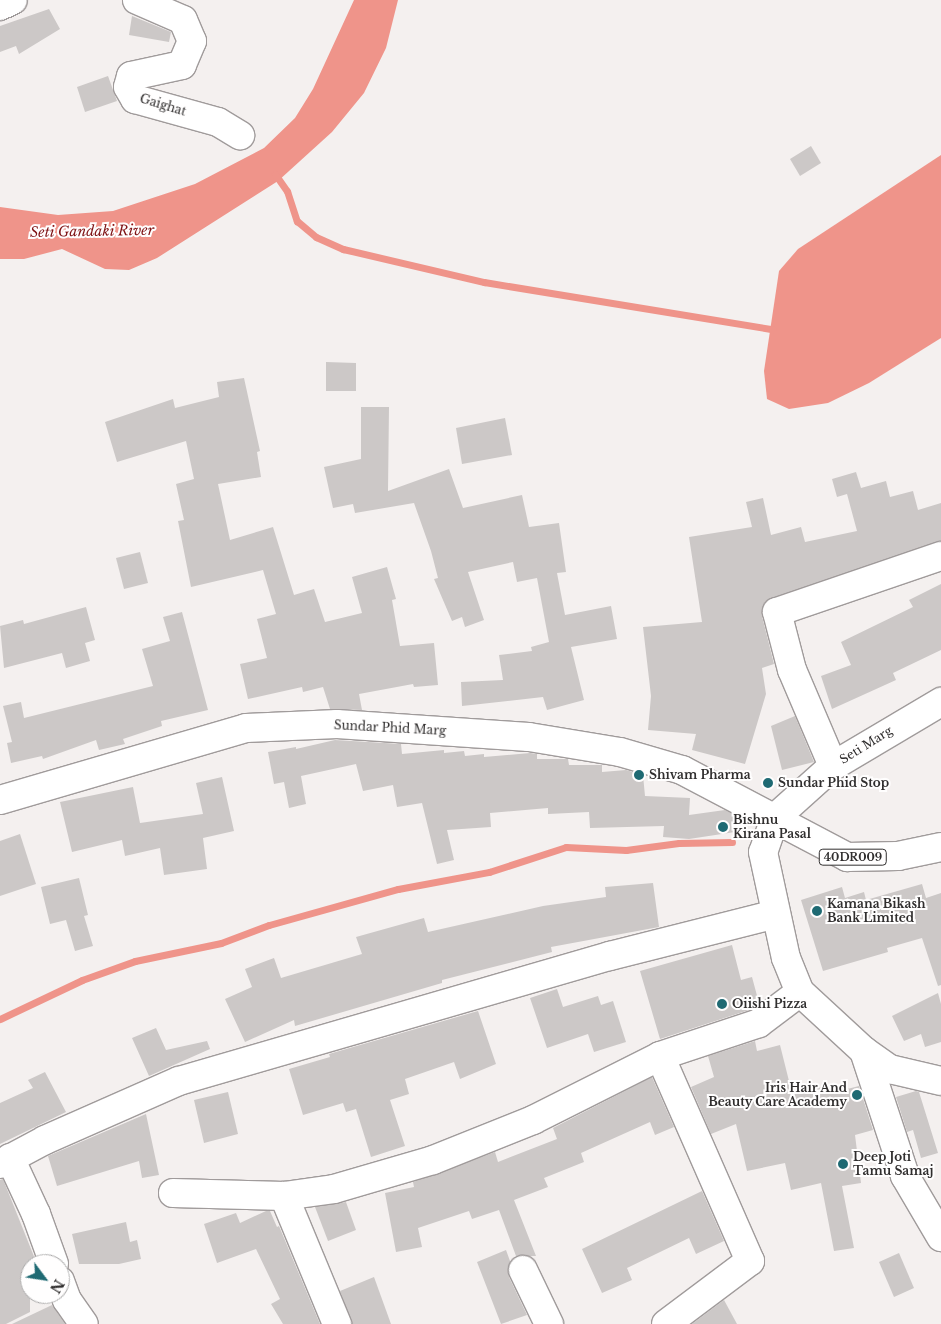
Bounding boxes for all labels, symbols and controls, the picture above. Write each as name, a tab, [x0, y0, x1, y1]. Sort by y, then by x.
street label: Gaighat	[138, 91, 188, 119]
water label: Seti Gandaki River	[29, 222, 155, 240]
street label: Sundar Phid Marg	[333, 718, 447, 738]
street label: Seti Marg	[837, 723, 895, 767]
place label: Shivam Pharma	[649, 768, 751, 782]
marker: Shivam Pharma	[633, 769, 645, 781]
place label: Sundar Phid Stop	[778, 776, 889, 790]
marker: Sundar Phid Stop	[762, 777, 774, 789]
place label: Bishnu Kirana Pasal	[733, 813, 811, 841]
marker: Bishnu Kirana Pasal	[717, 821, 729, 833]
road number: 40DR009	[818, 849, 888, 866]
place label: Kamana Bikash Bank Limited	[827, 897, 926, 925]
marker: Kamana Bikash Bank Limited	[811, 905, 823, 917]
place label: Oiishi Pizza	[732, 997, 807, 1011]
marker: Oiishi Pizza	[716, 998, 728, 1010]
place label: Iris Hair And Beauty Care Academy	[707, 1081, 847, 1109]
marker: Iris Hair And Beauty Care Academy	[851, 1089, 863, 1101]
place label: Deep Joti Tamu Samaj	[853, 1150, 933, 1178]
marker: Deep Joti Tamu Samaj	[837, 1158, 849, 1170]
north arrow	[20, 1254, 70, 1304]
text: N	[46, 1276, 68, 1296]

